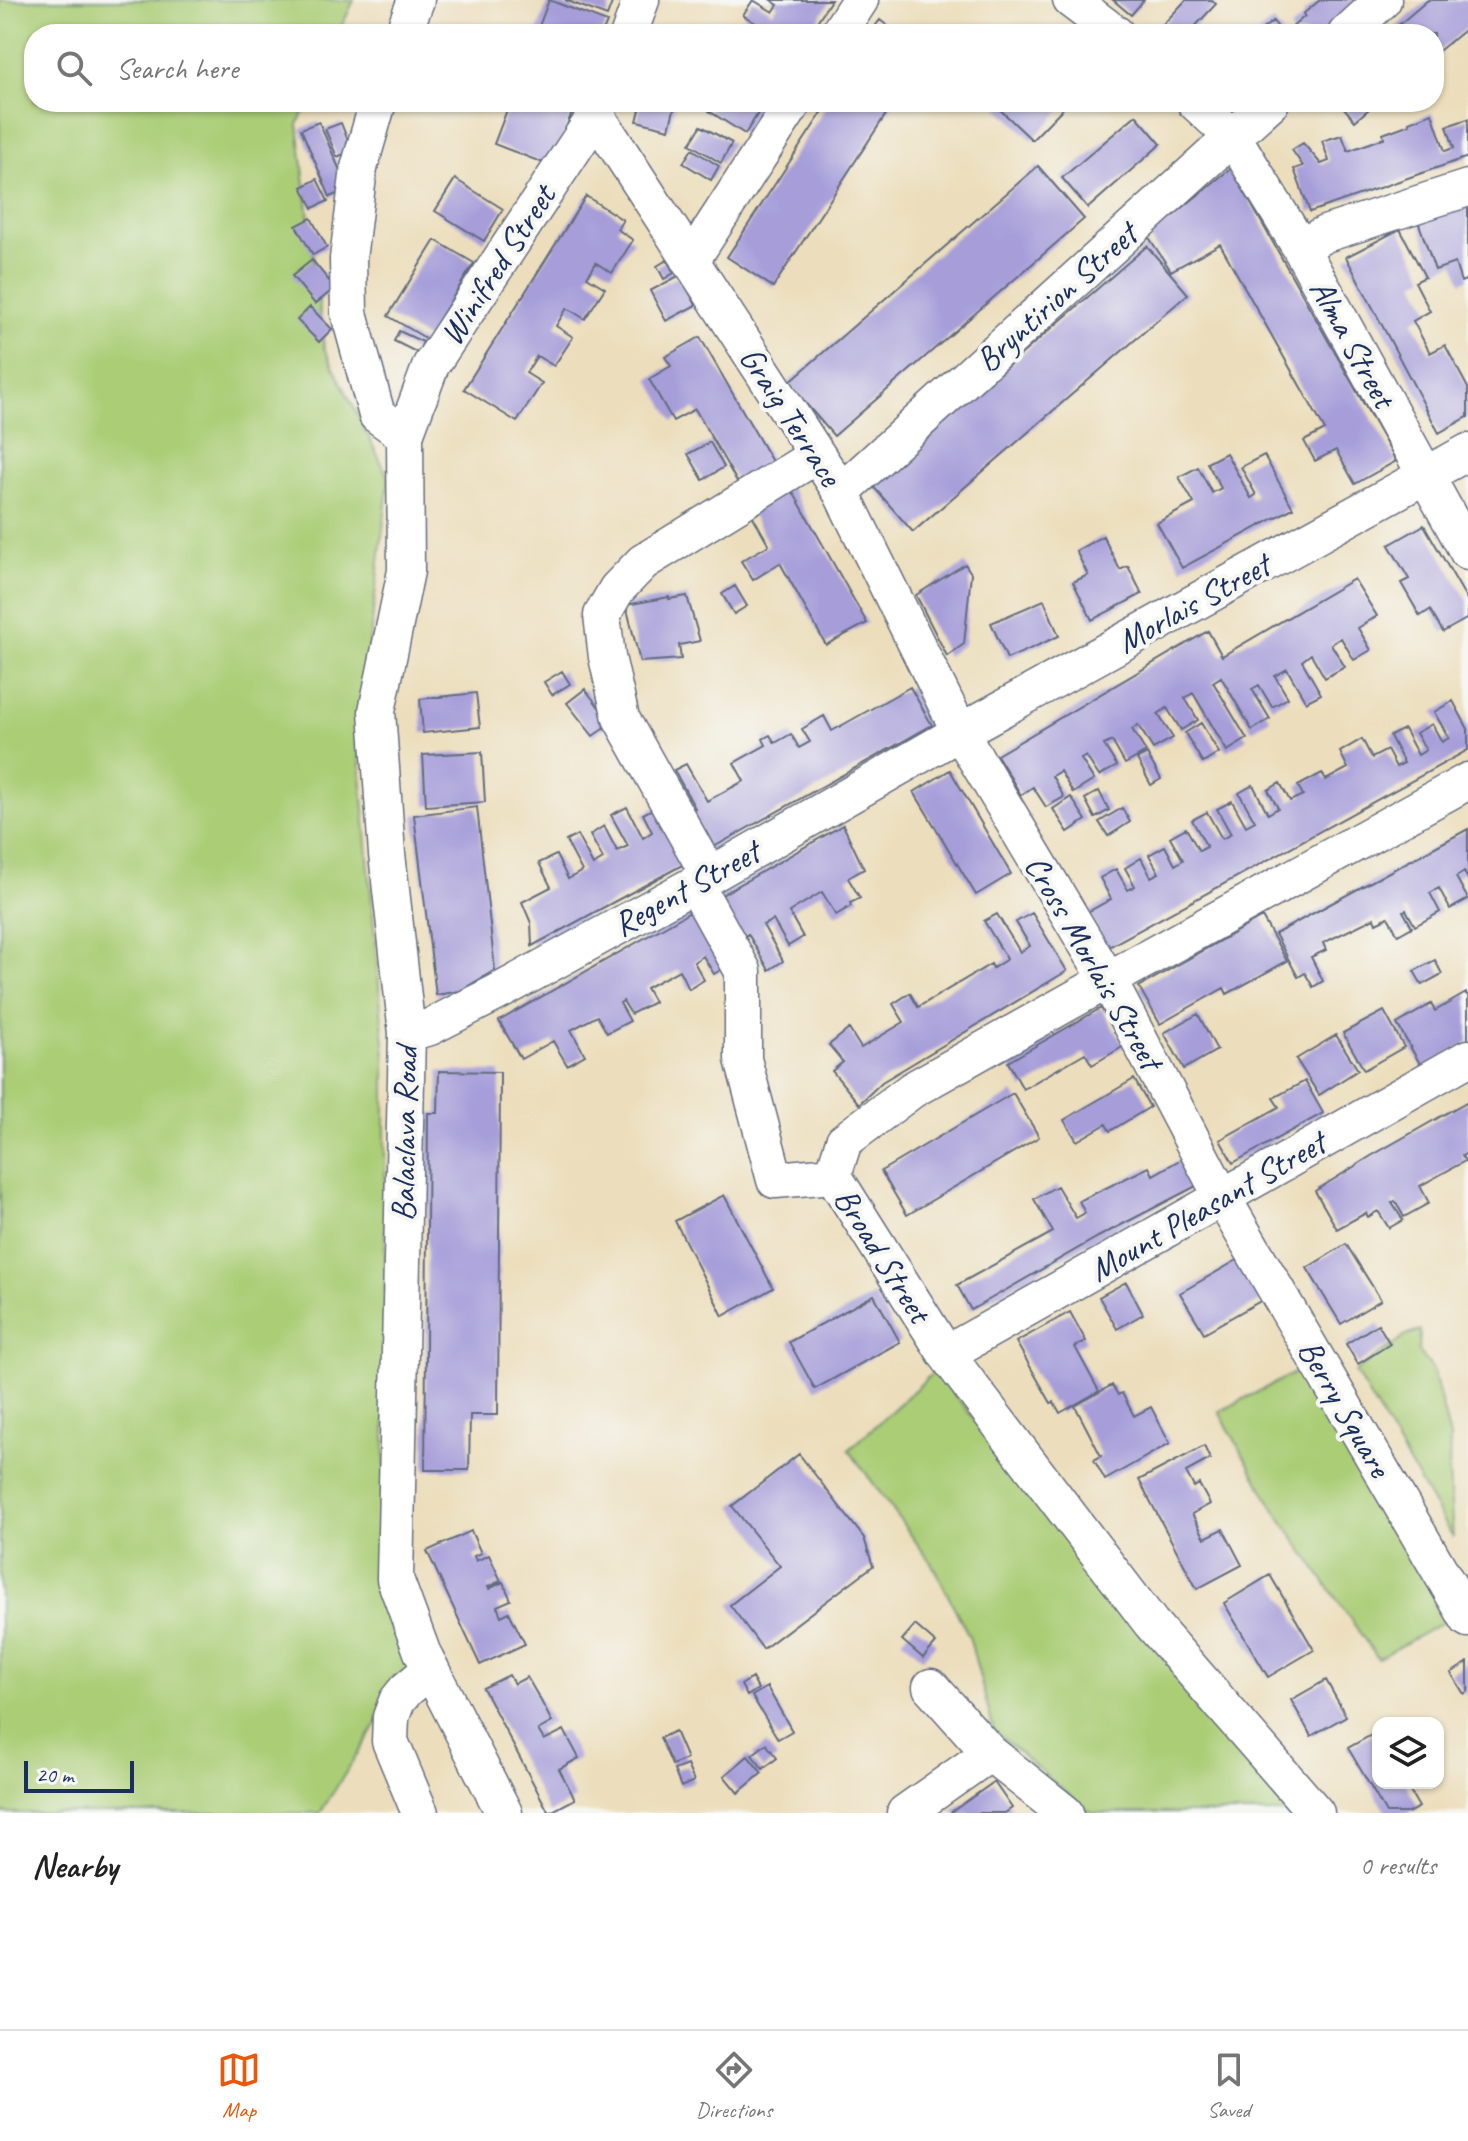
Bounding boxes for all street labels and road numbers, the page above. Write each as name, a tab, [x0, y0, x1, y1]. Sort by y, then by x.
street label: Winifred Street	[429, 174, 567, 353]
street label: Bryntirion Street	[966, 210, 1149, 381]
street label: Alma Street	[1300, 271, 1408, 418]
street label: Graig Terrace	[730, 338, 853, 495]
street label: Morlais Street	[1109, 541, 1281, 663]
street label: Regent Street	[605, 828, 771, 946]
street label: Cross Morlais Street	[1015, 847, 1175, 1081]
street label: Balaclava Road	[381, 1041, 427, 1222]
street label: Mount Pleasant Street	[1081, 1119, 1337, 1291]
street label: Broad Street	[825, 1180, 943, 1333]
street label: Berry Square	[1288, 1332, 1402, 1486]

